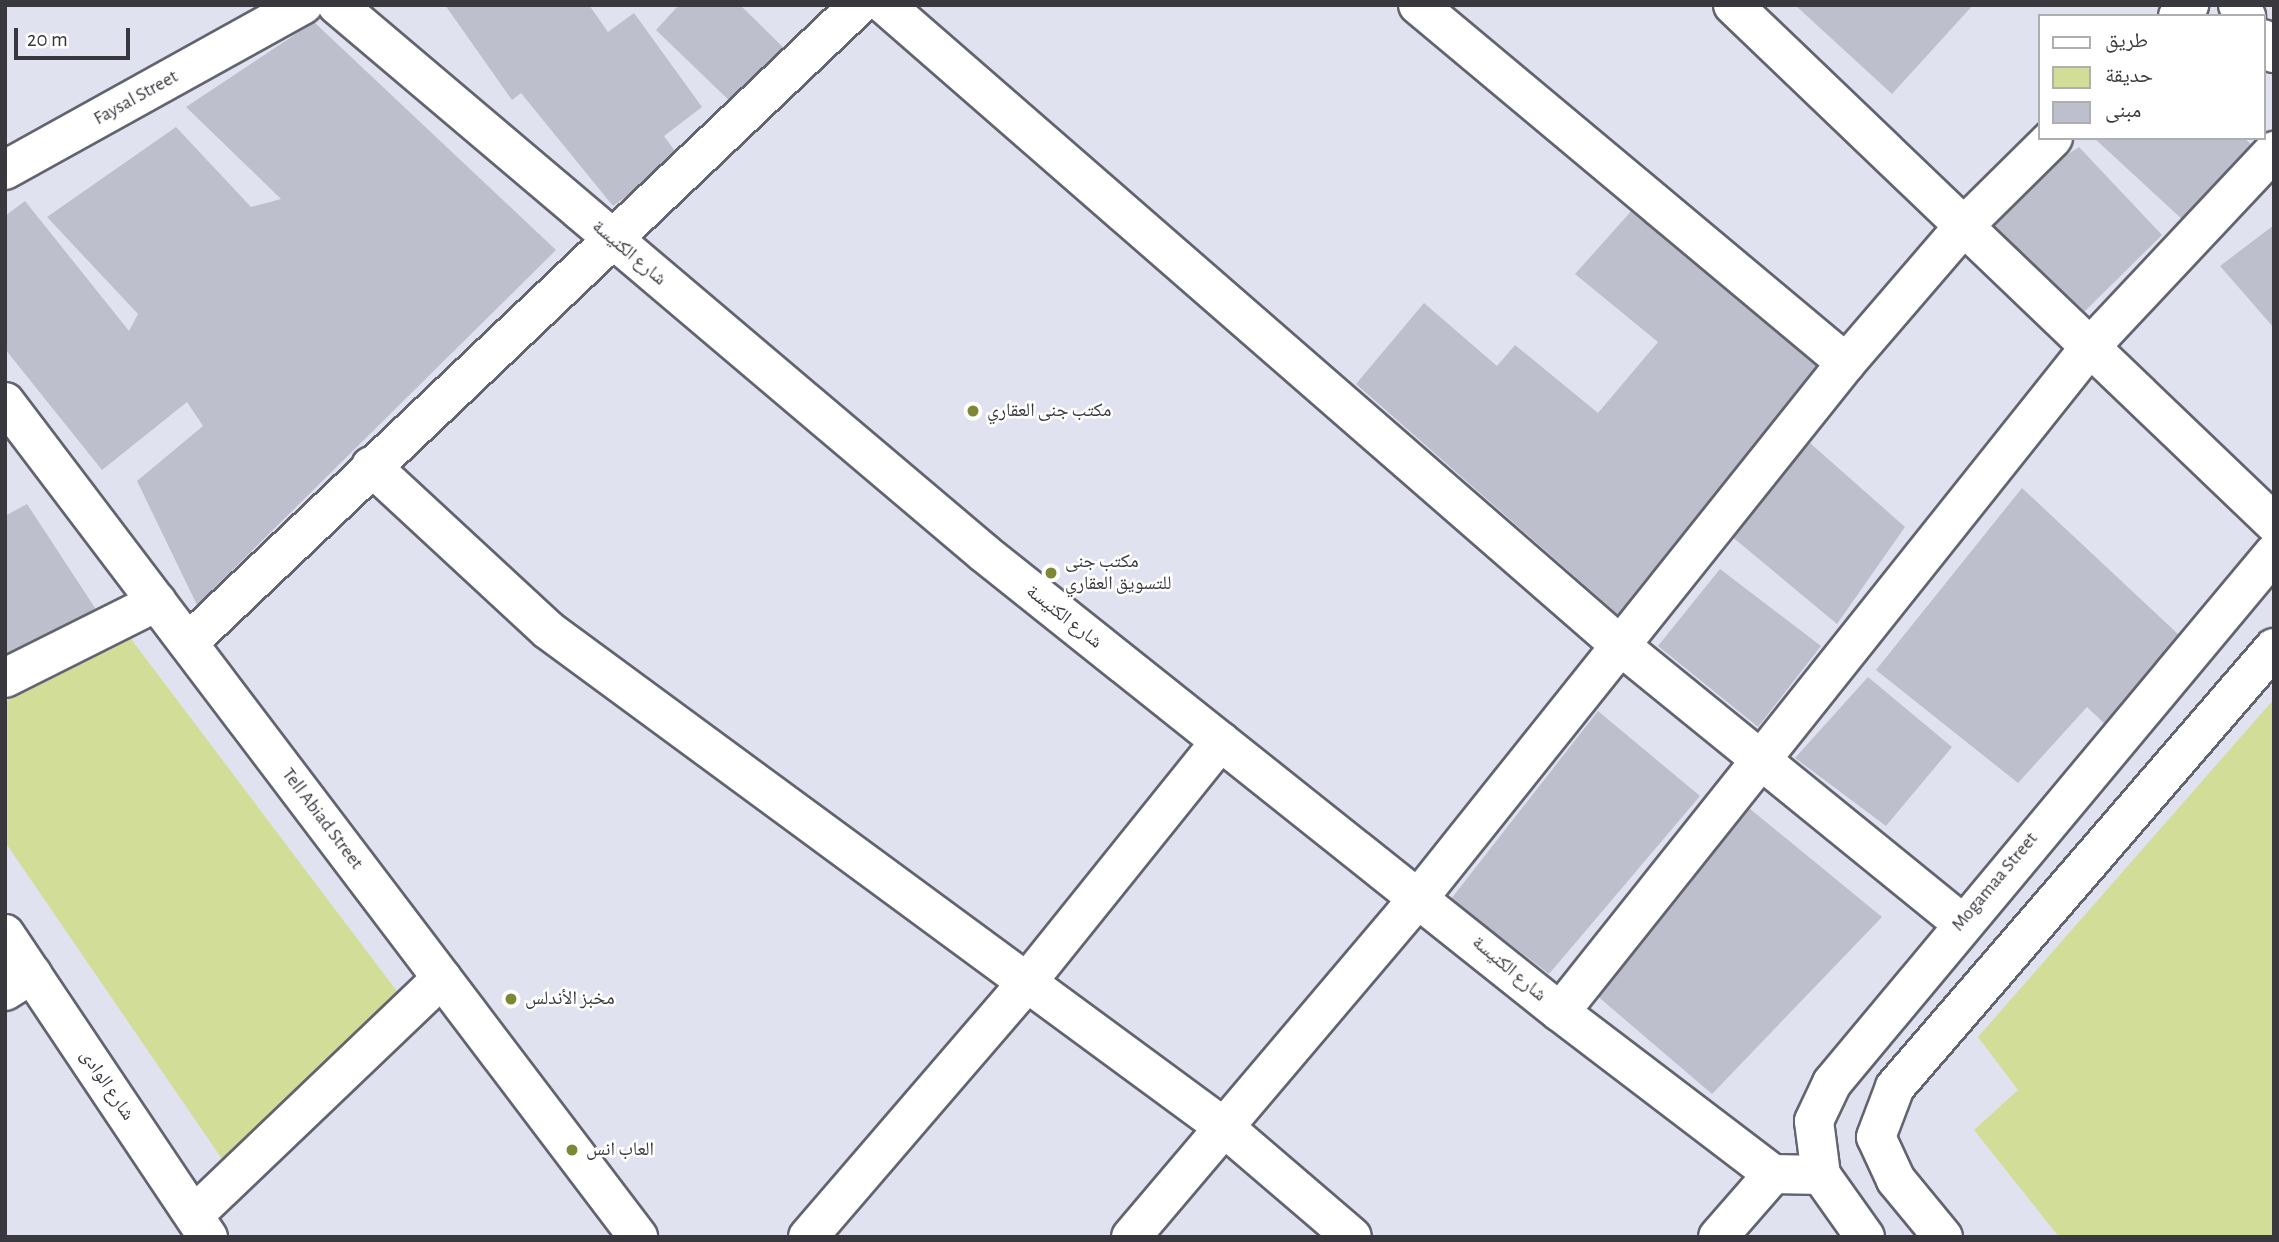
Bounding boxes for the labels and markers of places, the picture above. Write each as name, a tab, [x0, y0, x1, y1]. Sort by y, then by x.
place label: مكتب جنى العقاري	[987, 400, 1111, 422]
marker: مكتب جنى العقاري	[965, 403, 981, 419]
place label: مكتب جنى للتسويق العقاري	[1065, 551, 1172, 595]
marker: مكتب جنى للتسويق العقاري	[1043, 565, 1059, 581]
place label: مخبز الأندلس	[525, 988, 615, 1010]
marker: مخبز الأندلس	[503, 991, 519, 1007]
place label: العاب انس	[586, 1139, 654, 1161]
marker: العاب انس	[564, 1142, 580, 1158]

